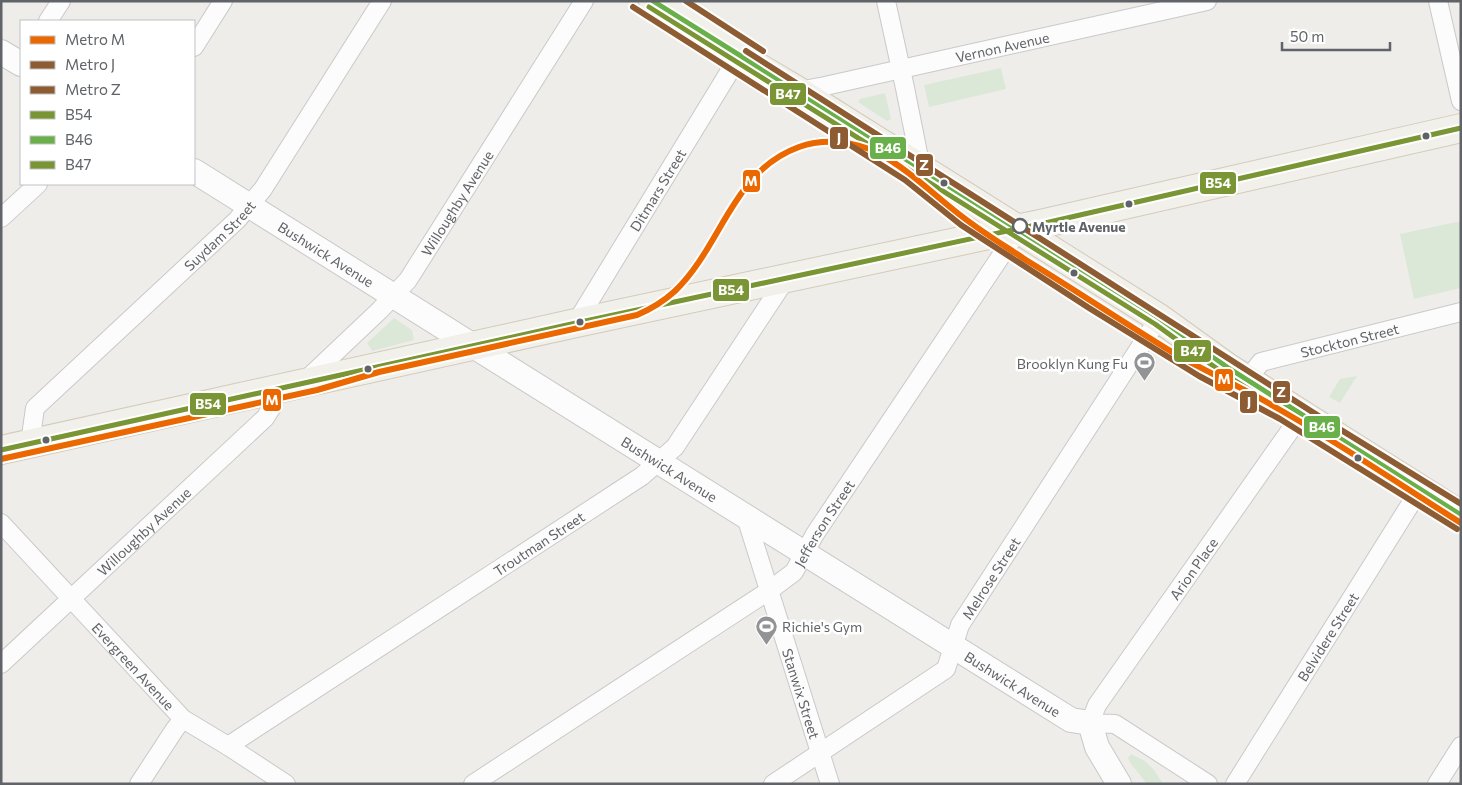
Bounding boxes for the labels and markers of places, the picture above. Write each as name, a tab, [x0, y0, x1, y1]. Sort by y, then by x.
unlabelled marker	[1421, 131, 1431, 141]
unlabelled marker	[939, 178, 949, 188]
unlabelled marker	[1124, 199, 1134, 209]
marker: Myrtle Avenue	[1012, 218, 1028, 234]
place label: Myrtle Avenue	[1032, 218, 1126, 235]
unlabelled marker	[1069, 268, 1079, 278]
unlabelled marker	[575, 317, 585, 327]
sports icon: Brooklyn Kung Fu	[1132, 351, 1156, 382]
place label: Brooklyn Kung Fu	[1017, 355, 1128, 372]
unlabelled marker	[363, 364, 373, 374]
unlabelled marker	[41, 435, 51, 445]
unlabelled marker	[1353, 453, 1363, 463]
sports icon: Richie's Gym	[754, 614, 778, 645]
place label: Richie's Gym	[782, 618, 862, 635]

